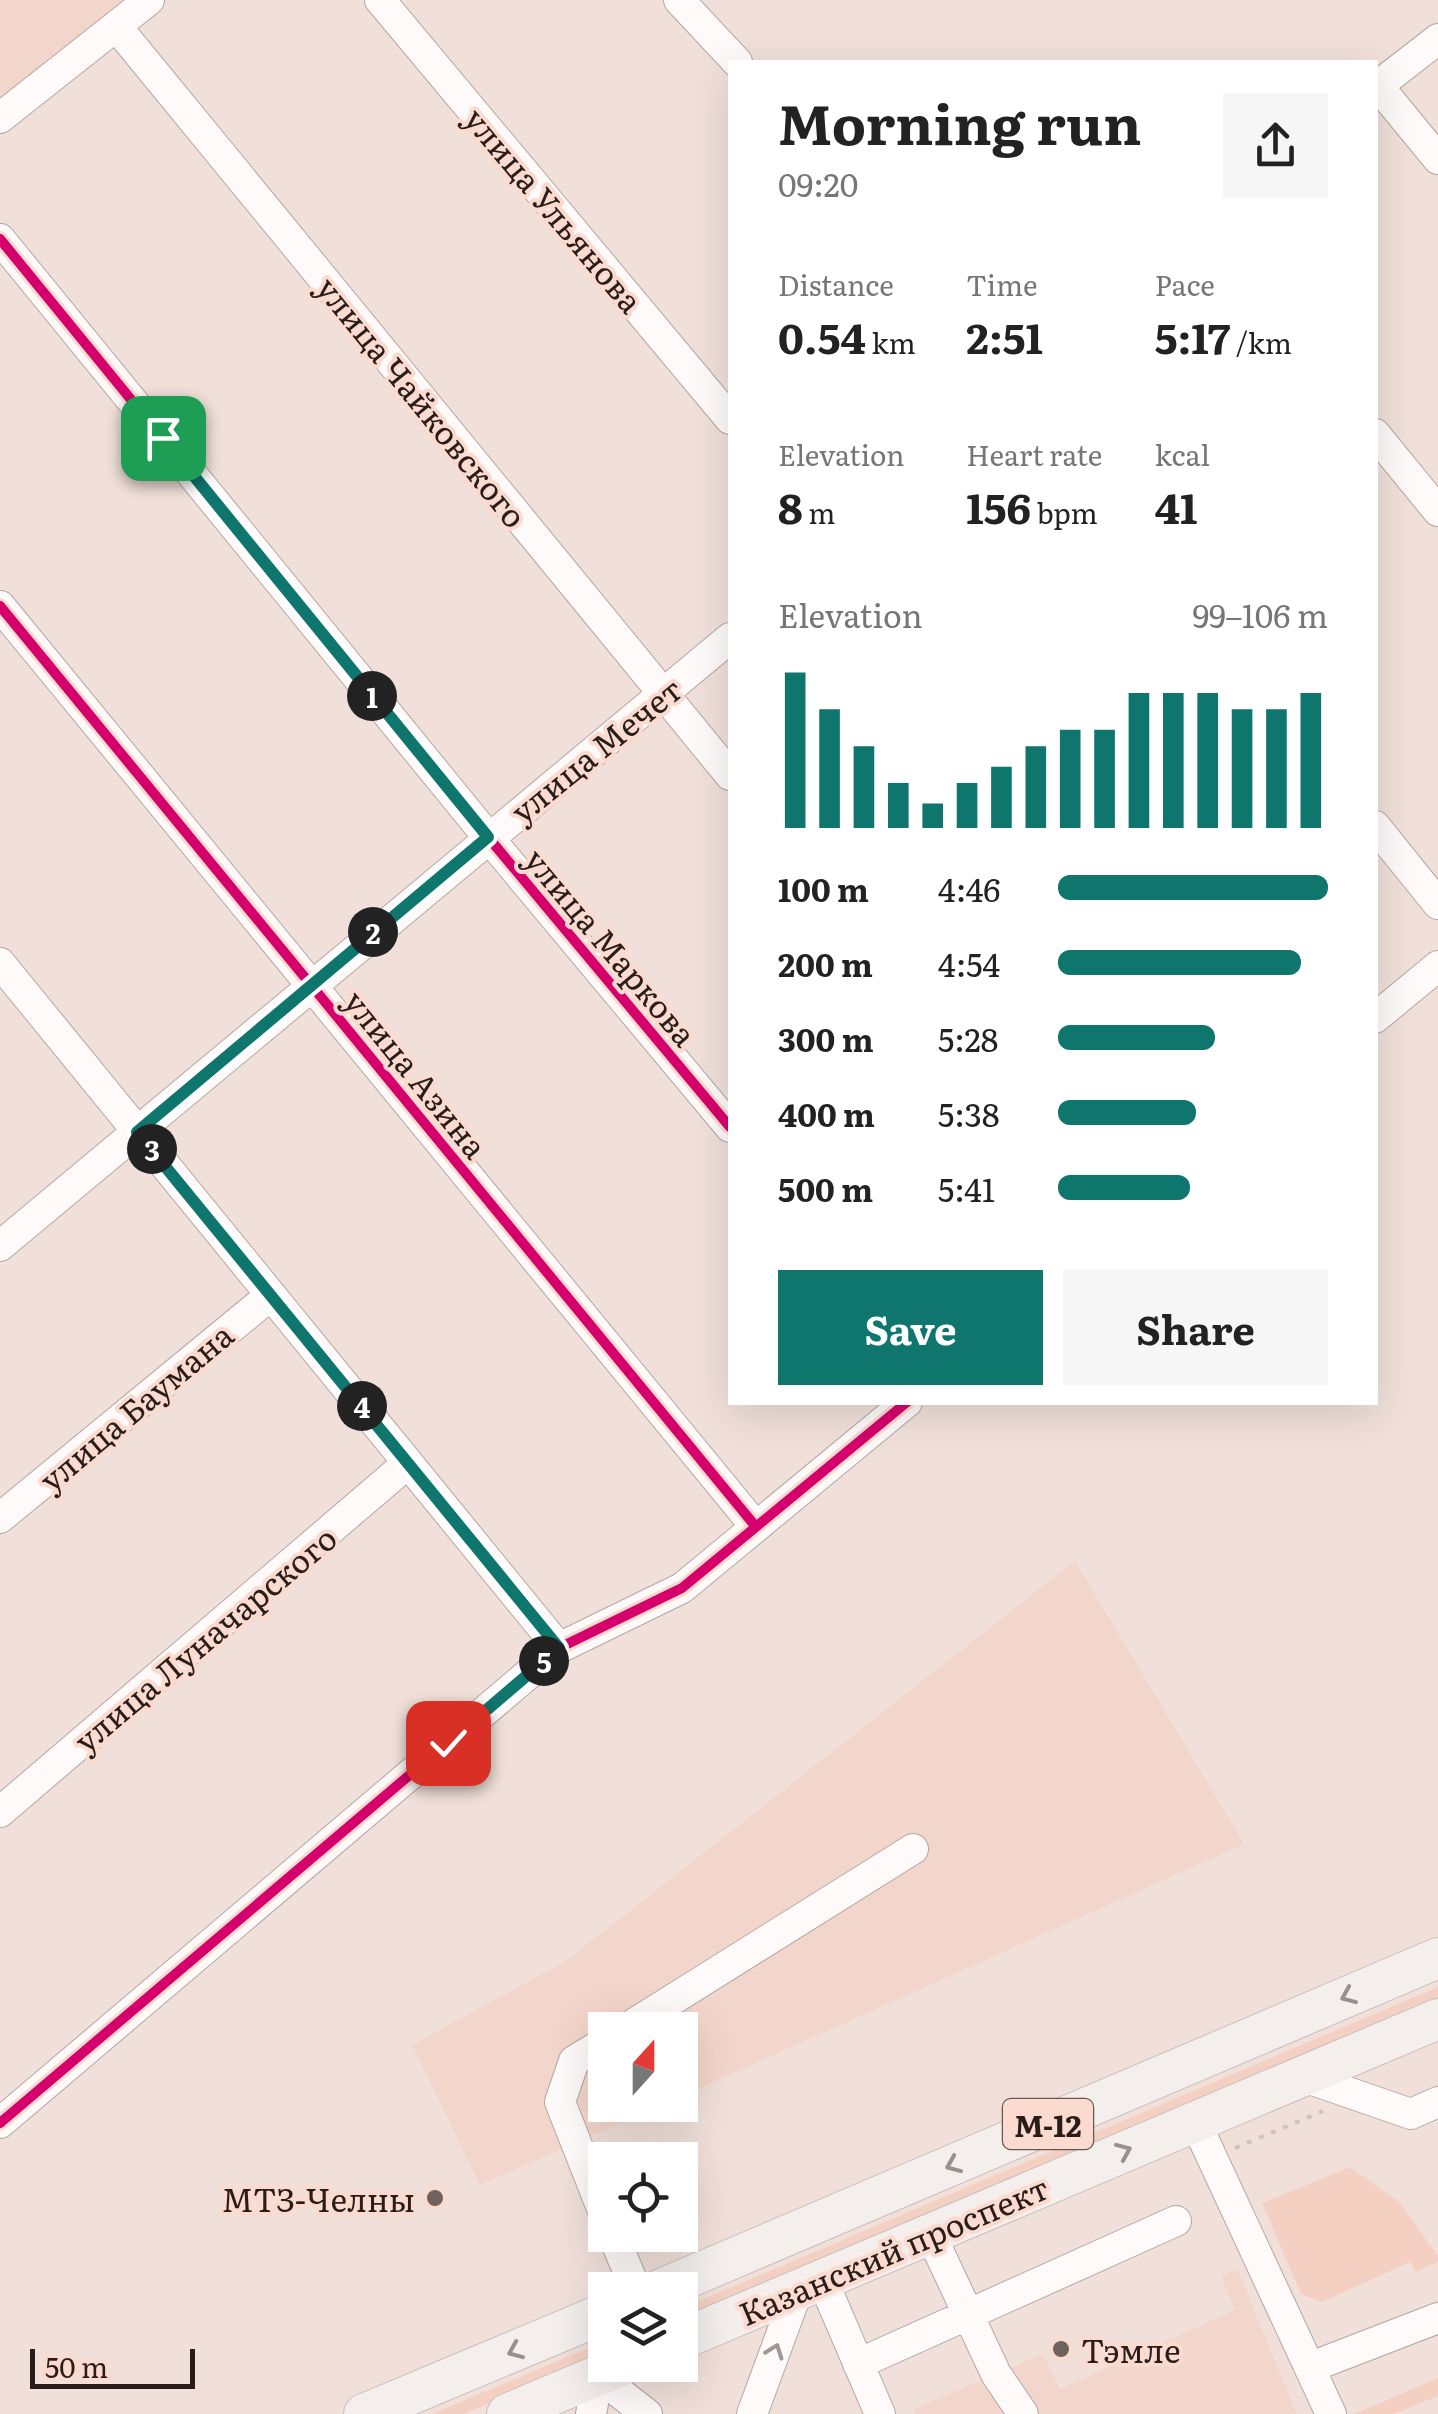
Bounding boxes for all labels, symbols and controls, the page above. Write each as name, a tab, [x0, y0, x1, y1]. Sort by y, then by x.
text: Morning run	[778, 80, 1141, 162]
button: share	[1223, 93, 1328, 198]
street label: улица Ульянова	[454, 96, 656, 323]
text: 09:20	[778, 159, 858, 207]
text: Distance	[778, 263, 894, 305]
text: Time	[966, 263, 1038, 305]
text: Pace	[1155, 263, 1215, 305]
street label: улица Чайковского	[306, 265, 540, 537]
text: 0.54	[778, 305, 866, 367]
text: 2:51	[966, 305, 1043, 367]
text: 5:17	[1155, 305, 1230, 367]
text: km	[866, 321, 916, 363]
text: /km	[1230, 321, 1292, 363]
pin	[121, 396, 206, 481]
icon: arrive	[136, 411, 191, 466]
text: Elevation	[778, 433, 905, 475]
text: Heart rate	[966, 433, 1102, 475]
text: kcal	[1155, 433, 1210, 475]
text: 8	[778, 475, 803, 537]
text: 156	[966, 475, 1031, 537]
text: 41	[1155, 475, 1197, 537]
text: m	[803, 491, 836, 533]
text: bpm	[1031, 491, 1098, 533]
text: Elevation	[778, 590, 923, 638]
text: 99–106 m	[1192, 590, 1328, 638]
street label: улица Мечет	[499, 665, 691, 833]
pin: 1	[347, 671, 397, 721]
text: 1	[366, 675, 378, 717]
street label: улица Маркова	[515, 836, 710, 1056]
text: 100 m	[778, 864, 869, 912]
text: 4:46	[938, 864, 1000, 912]
pin: 2	[348, 907, 398, 957]
text: 2	[365, 911, 381, 953]
text: 200 m	[778, 939, 873, 987]
text: 4:54	[938, 939, 1000, 987]
street label: улица Азина	[334, 978, 501, 1168]
text: 300 m	[778, 1014, 874, 1062]
text: 5:28	[938, 1014, 998, 1062]
text: 400 m	[778, 1089, 875, 1137]
text: 5:38	[938, 1089, 1000, 1137]
pin: 3	[127, 1124, 177, 1174]
text: 3	[144, 1128, 160, 1170]
text: 500 m	[778, 1164, 873, 1212]
text: 5:41	[938, 1164, 995, 1212]
button: Save	[778, 1270, 1043, 1385]
button: Share	[1063, 1270, 1328, 1385]
street label: улица Баумана	[27, 1310, 243, 1502]
pin: 4	[337, 1381, 387, 1431]
text: 4	[354, 1385, 370, 1427]
street label: улица Луначарского	[62, 1513, 346, 1763]
pin: 5	[519, 1636, 569, 1686]
text: 5	[536, 1640, 552, 1682]
pin	[406, 1701, 491, 1786]
icon: check	[421, 1716, 476, 1771]
one-way arrow	[1340, 1984, 1358, 2004]
north arrow	[588, 2012, 698, 2122]
map controls	[588, 2012, 698, 2382]
road number: М-12	[1003, 2099, 1093, 2149]
button: locate	[588, 2142, 698, 2252]
one-way arrow	[1114, 2143, 1132, 2163]
one-way arrow	[945, 2153, 963, 2173]
street label: Казанский проспект	[731, 2162, 1055, 2336]
place label: МТЗ-Челны	[221, 2174, 415, 2222]
marker: МТЗ-Челны	[424, 2187, 446, 2209]
button: layers	[588, 2272, 698, 2382]
place label: Тэмле	[1081, 2325, 1181, 2373]
marker: Тэмле	[1050, 2338, 1072, 2360]
one-way arrow	[507, 2339, 525, 2359]
scale bar	[30, 2344, 195, 2388]
one-way arrow	[763, 2344, 784, 2361]
text: 50 m	[45, 2345, 108, 2387]

